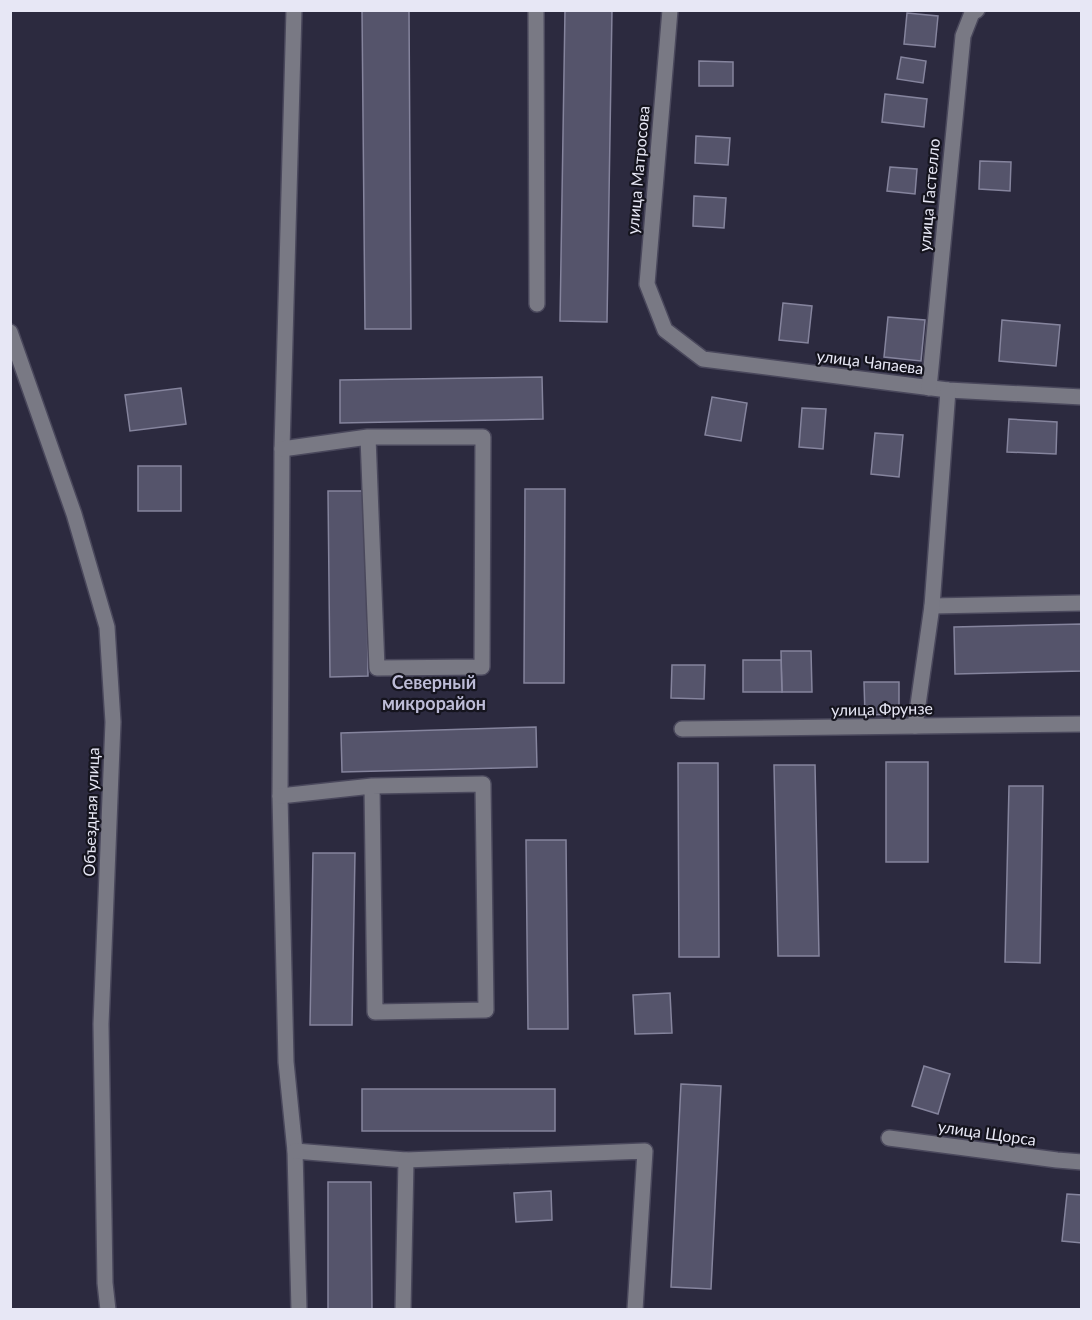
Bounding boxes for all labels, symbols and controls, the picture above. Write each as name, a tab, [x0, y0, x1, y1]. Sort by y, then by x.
street label: улица Матросова	[622, 105, 653, 235]
street label: улица Гастелло	[914, 138, 943, 252]
street label: улица Чапаева	[816, 346, 925, 377]
district label: Северный микрорайон	[382, 671, 486, 714]
street label: улица Фрунзе	[831, 698, 933, 719]
street label: Объездная улица	[79, 747, 102, 877]
street label: улица Щорса	[937, 1116, 1037, 1149]

